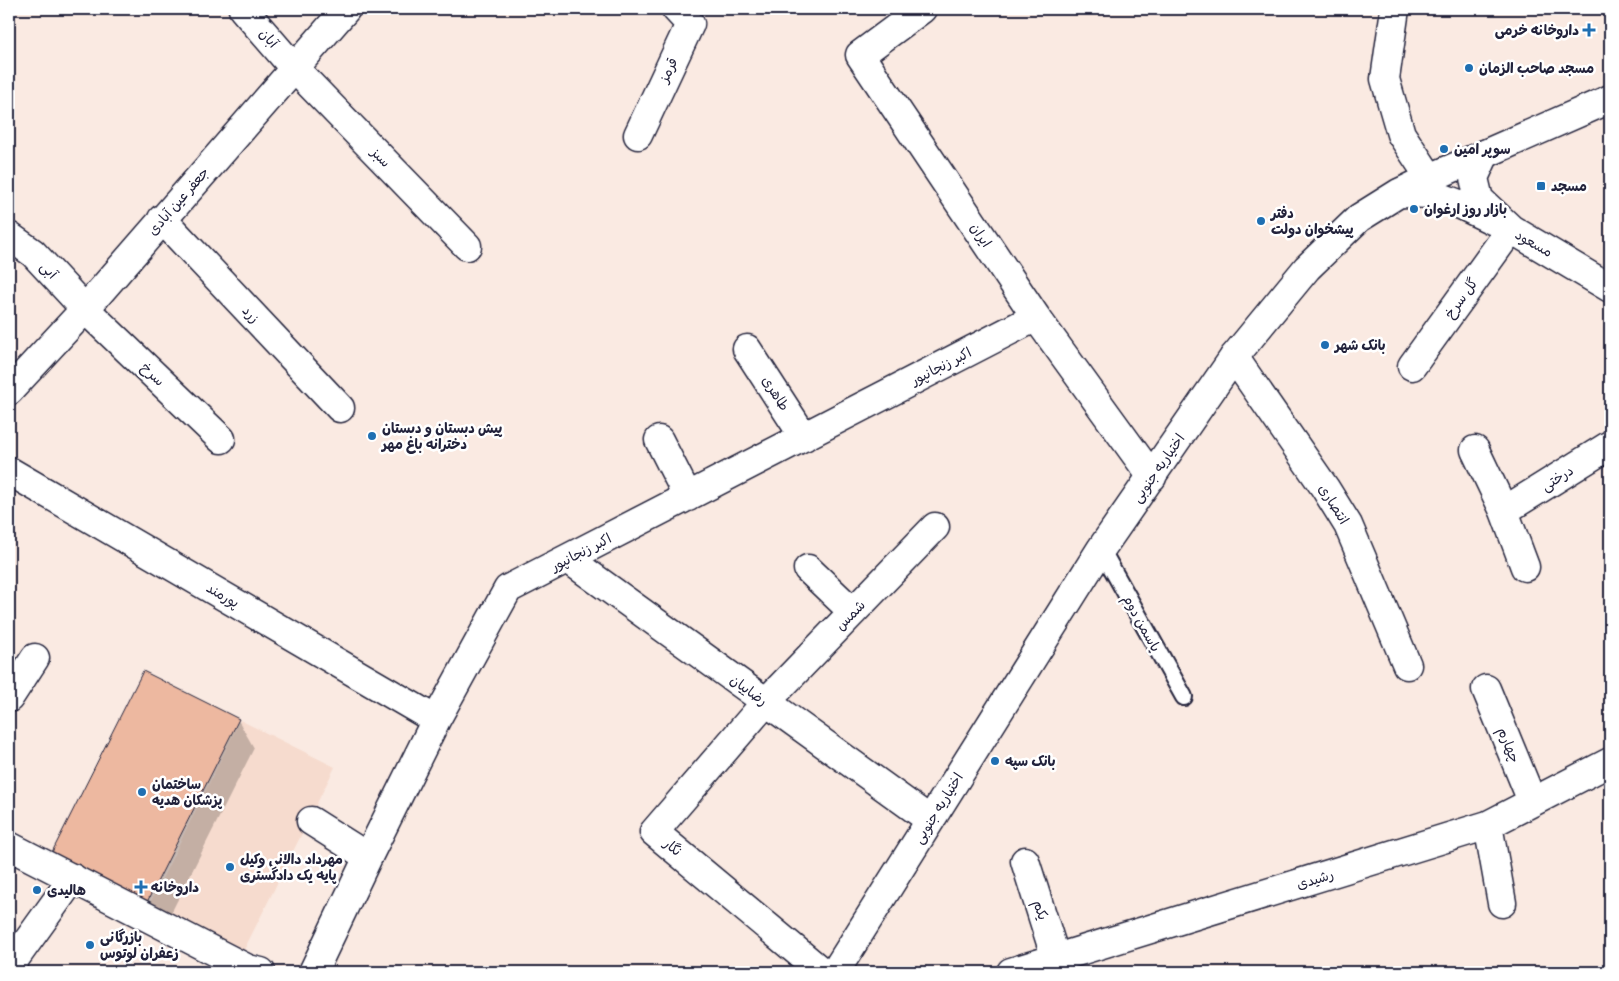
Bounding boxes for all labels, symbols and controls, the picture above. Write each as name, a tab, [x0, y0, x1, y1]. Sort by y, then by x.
place label: داروخانه خرمی	[1495, 21, 1579, 40]
street label: آبان	[256, 24, 283, 52]
marker: داروخانه خرمی	[1583, 24, 1595, 36]
street label: قرمز	[654, 55, 682, 86]
place label: مسجد صاحب الزمان	[1479, 59, 1594, 77]
marker: مسجد صاحب الزمان	[1463, 62, 1475, 74]
place label: سوپر امین	[1454, 140, 1511, 159]
street label: سبز	[367, 143, 395, 171]
marker: سوپر امین	[1438, 143, 1450, 155]
street label: جعفر عین آبادی	[143, 163, 213, 239]
place label: مسجد	[1551, 177, 1587, 195]
marker: مسجد	[1535, 180, 1547, 192]
place label: بازار روز ارغوان	[1424, 200, 1507, 219]
marker: بازار روز ارغوان	[1408, 203, 1420, 215]
place label: دفتر پیشخوان دولت	[1269, 204, 1354, 239]
marker: دفتر پیشخوان دولت	[1255, 215, 1267, 227]
street label: ایران	[966, 219, 996, 251]
street label: مسعود	[1511, 225, 1556, 262]
street label: آبی	[37, 258, 62, 283]
street label: گل سرخ	[1440, 274, 1483, 323]
street label: زرد	[238, 301, 264, 327]
place label: بانک شهر	[1333, 336, 1386, 354]
marker: بانک شهر	[1319, 339, 1331, 351]
street label: اکبر زنجانپور	[907, 343, 975, 390]
street label: سرخ	[136, 358, 169, 390]
street label: طاهری	[758, 372, 794, 414]
place label: پیش دبستان و دبستان دخترانه باغ مهر	[380, 419, 502, 454]
marker: پیش دبستان و دبستان دخترانه باغ مهر	[366, 430, 378, 442]
street label: اختیاریه جنوبی	[1128, 430, 1189, 507]
street label: درختی	[1537, 461, 1577, 495]
street label: انتصاری	[1315, 481, 1353, 527]
street label: اکبر زنجانپور	[547, 529, 615, 576]
street label: پورمند	[203, 578, 243, 612]
street label: یاسمن دوم	[1117, 591, 1165, 656]
street label: شمس	[831, 596, 869, 634]
street label: رضاییان	[727, 670, 771, 710]
street label: چهارم	[1492, 724, 1524, 766]
place label: بانک سپه	[1005, 752, 1056, 770]
marker: بانک سپه	[989, 755, 1001, 767]
street label: اختیاریه جنوبی	[909, 769, 968, 847]
place label: ساختمان پزشکان هدیه	[152, 775, 222, 809]
marker: ساختمان پزشکان هدیه	[136, 786, 148, 798]
street label: نگار	[660, 834, 686, 860]
place label: مهرداد دالانی وکیل پایه یک دادگستری	[240, 850, 343, 884]
marker: مهرداد دالانی وکیل پایه یک دادگستری	[224, 861, 236, 873]
street label: رشیدی	[1294, 865, 1336, 893]
place label: داروخانه	[151, 878, 199, 897]
place label: هالیدی	[47, 881, 86, 899]
marker: داروخانه	[135, 881, 147, 893]
marker: هالیدی	[31, 884, 43, 896]
street label: یکم	[1028, 898, 1053, 923]
place label: بازرگانی زعفران لوتوس	[100, 928, 179, 963]
marker: بازرگانی زعفران لوتوس	[84, 939, 96, 951]

